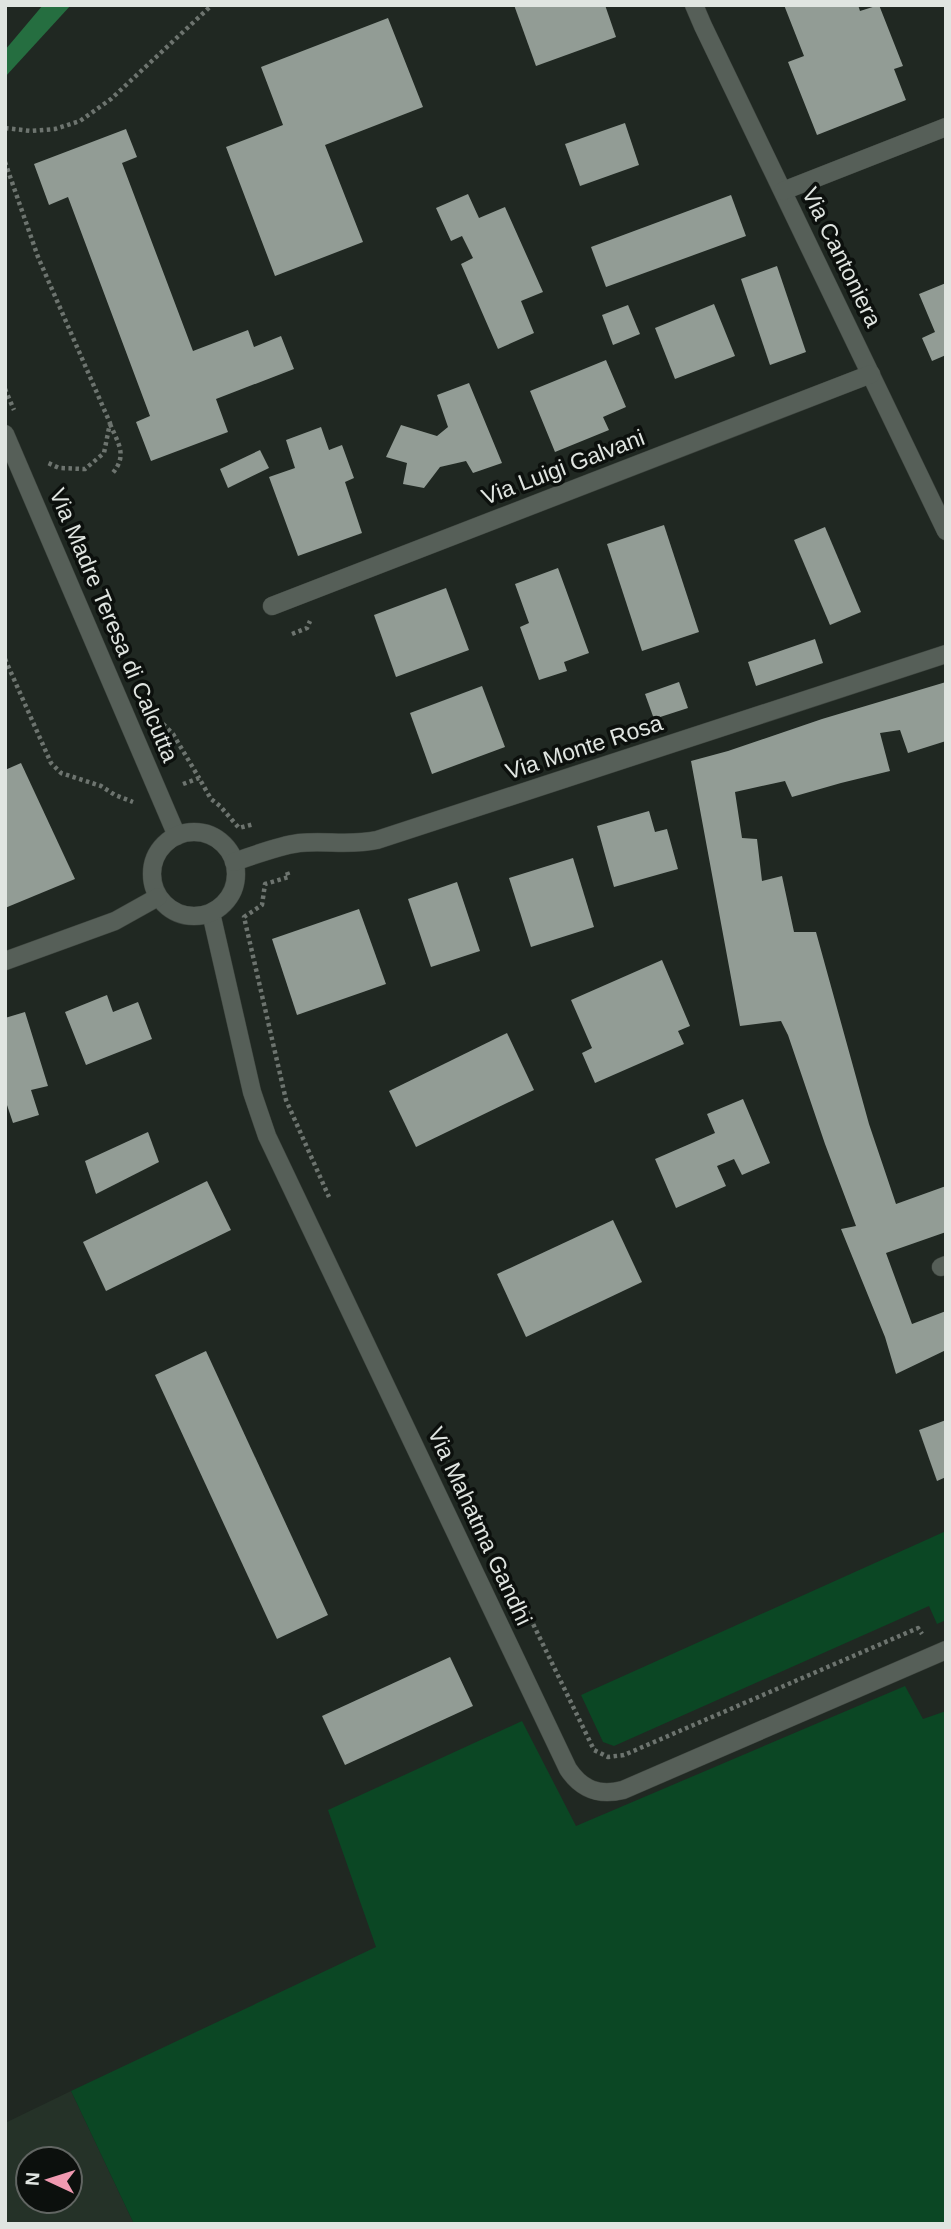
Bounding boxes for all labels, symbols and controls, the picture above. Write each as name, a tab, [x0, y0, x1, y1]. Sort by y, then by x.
street label: Via Cantoniera	[797, 183, 887, 331]
street label: Via Luigi Galvani	[478, 424, 648, 510]
street label: Via Madre Teresa di Calcutta	[45, 484, 184, 766]
street label: Via Monte Rosa	[502, 709, 666, 785]
street label: Via Mahatma Gandhi	[423, 1423, 537, 1629]
north arrow	[14, 2145, 84, 2215]
text: N	[22, 2171, 43, 2186]

